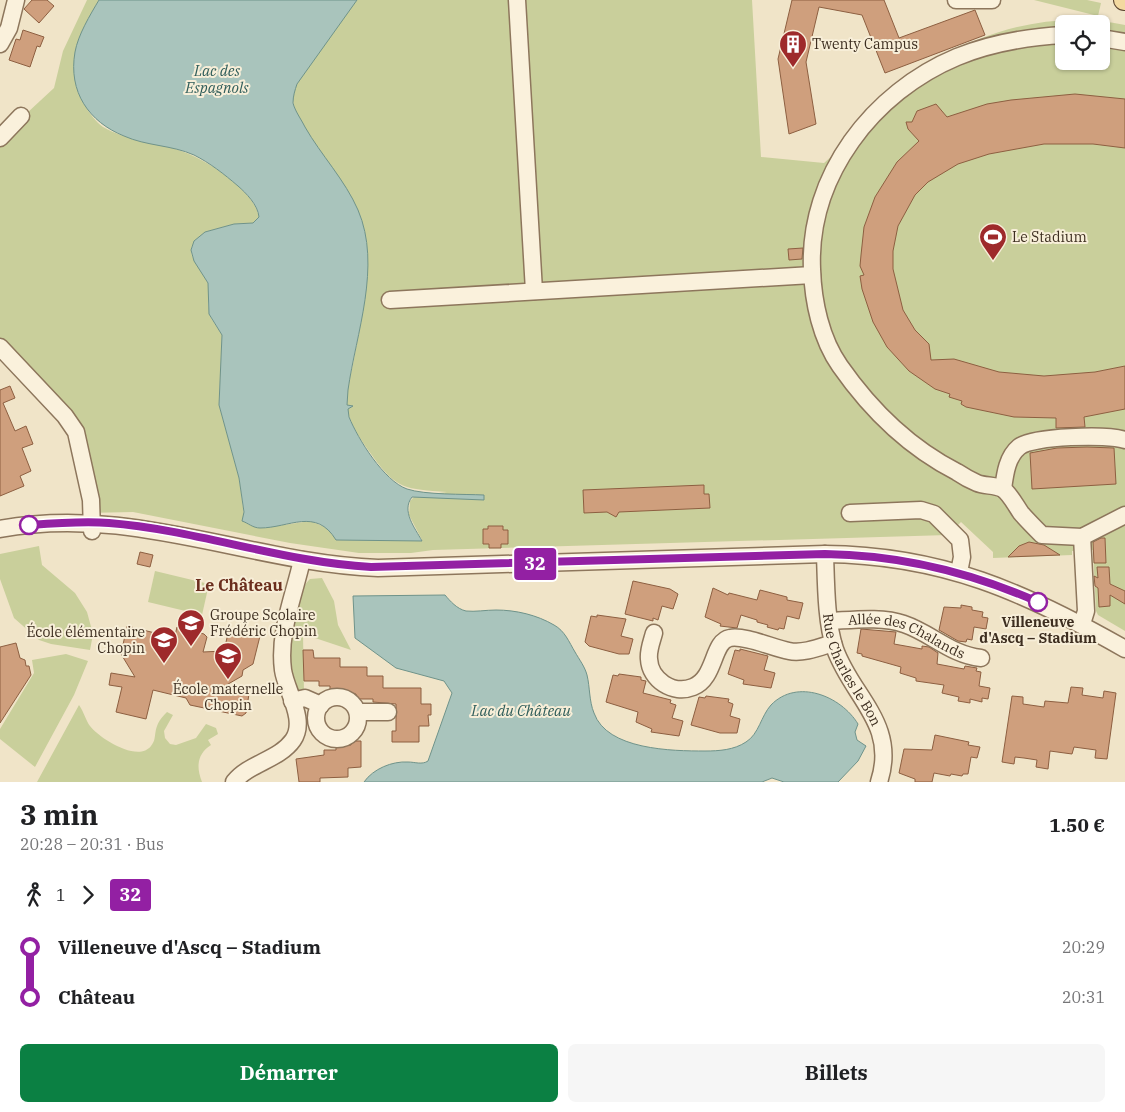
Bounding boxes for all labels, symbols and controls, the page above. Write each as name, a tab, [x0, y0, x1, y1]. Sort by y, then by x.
map controls	[1055, 15, 1110, 70]
button: locate	[1055, 15, 1110, 70]
building icon: Twenty Campus	[778, 29, 808, 68]
place label: Twenty Campus	[812, 35, 918, 53]
water label: Lac des Espagnols	[184, 61, 249, 97]
sports icon: Le Stadium	[978, 222, 1008, 261]
place label: Le Stadium	[1012, 228, 1087, 246]
unlabelled marker	[19, 515, 39, 535]
line badge: 32	[512, 548, 558, 580]
text: 32	[524, 552, 546, 575]
district label: Le Château	[195, 575, 283, 595]
marker: Villeneuve d'Ascq – Stadium	[1028, 592, 1048, 612]
place label: Groupe Scolaire Frédéric Chopin	[210, 606, 317, 640]
school or university icon: Groupe Scolaire Frédéric Chopin	[176, 608, 206, 647]
street label: Allée des Chalands	[847, 610, 968, 663]
street label: Rue Charles le Bon	[819, 612, 885, 729]
place label: Villeneuve d'Ascq – Stadium	[979, 613, 1097, 647]
place label: École élémentaire Chopin	[27, 622, 145, 657]
school or university icon: École élémentaire Chopin	[149, 625, 179, 664]
school or university icon: École maternelle Chopin	[213, 641, 243, 680]
place label: École maternelle Chopin	[173, 679, 283, 714]
water label: Lac du Château	[470, 701, 571, 720]
text: 3 min	[20, 796, 98, 833]
text: 1.50 €	[1049, 813, 1105, 837]
text: 20:28 – 20:31 · Bus	[20, 834, 164, 854]
icon: walk	[20, 881, 48, 909]
icon: forward	[74, 881, 102, 909]
text: 32	[120, 883, 141, 906]
text: 1	[56, 885, 66, 905]
text: Villeneuve d'Ascq – Stadium	[58, 935, 321, 959]
text: 20:29	[1062, 937, 1105, 957]
text: Château	[58, 985, 135, 1009]
text: 20:31	[1062, 987, 1105, 1007]
button: Démarrer	[20, 1044, 558, 1102]
button: Billets	[568, 1044, 1105, 1102]

